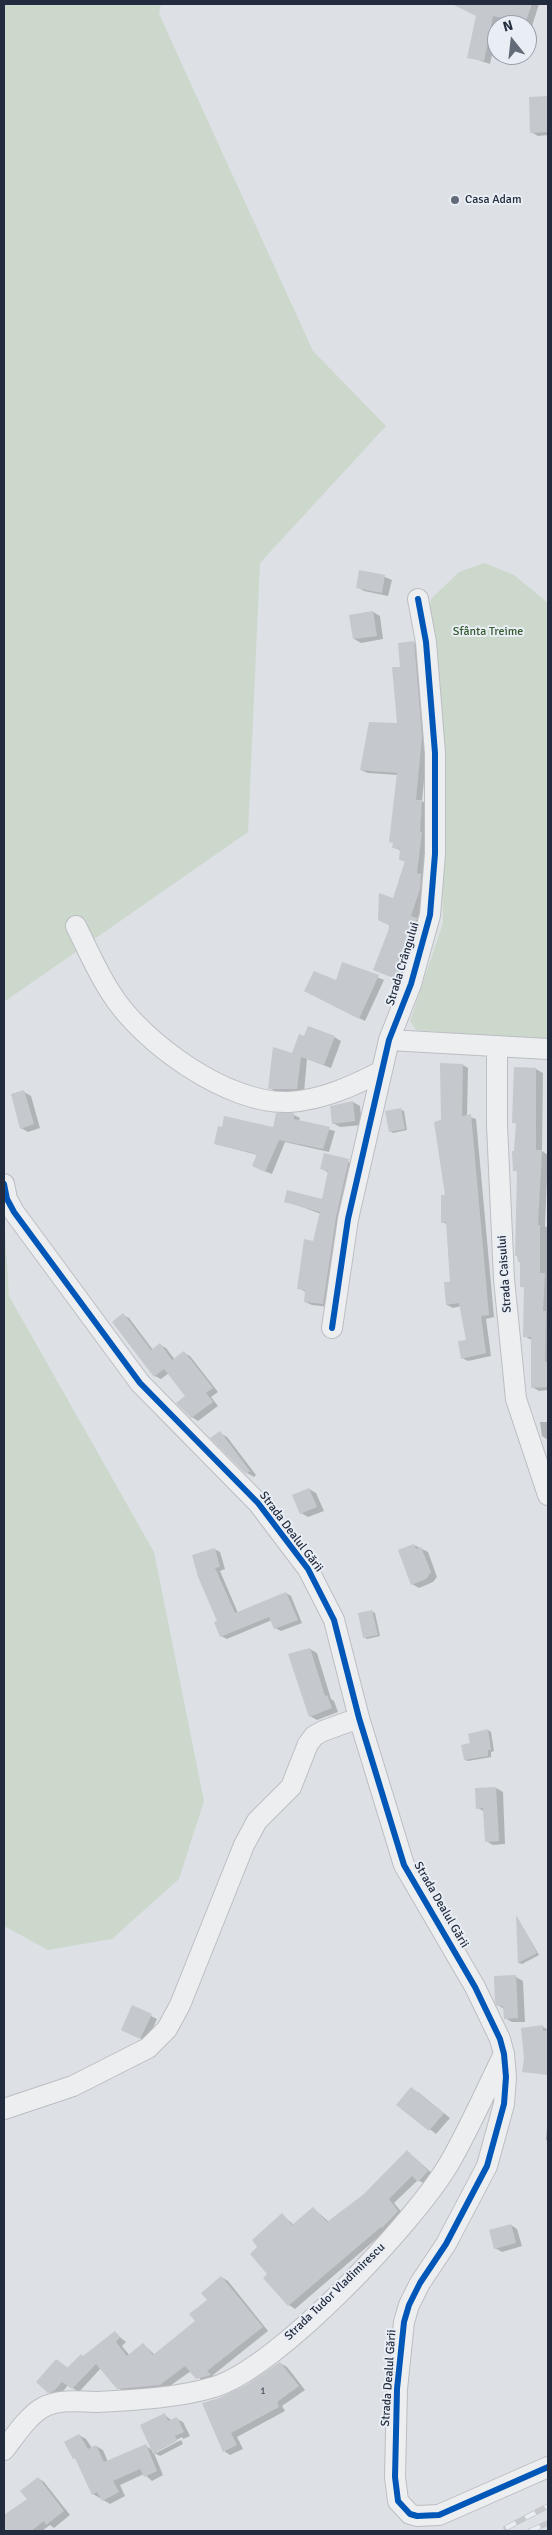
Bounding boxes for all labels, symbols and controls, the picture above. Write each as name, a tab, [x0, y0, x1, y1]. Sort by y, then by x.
north arrow	[487, 15, 537, 65]
text: N	[501, 17, 515, 36]
place label: Casa Adam	[465, 193, 521, 207]
marker: Casa Adam	[449, 194, 461, 206]
park label: Sfânta Treime	[453, 625, 523, 639]
street label: Strada Crângului	[383, 920, 423, 1008]
street label: Strada Caisului	[495, 1235, 515, 1313]
street label: Strada Dealul Gării	[256, 1489, 326, 1575]
street label: Strada Dealul Gării	[410, 1859, 472, 1951]
street label: Strada Tudor Vladimirescu	[282, 2240, 388, 2344]
street label: Strada Dealul Gării	[378, 2329, 400, 2427]
house number: 1	[260, 2385, 266, 2397]

